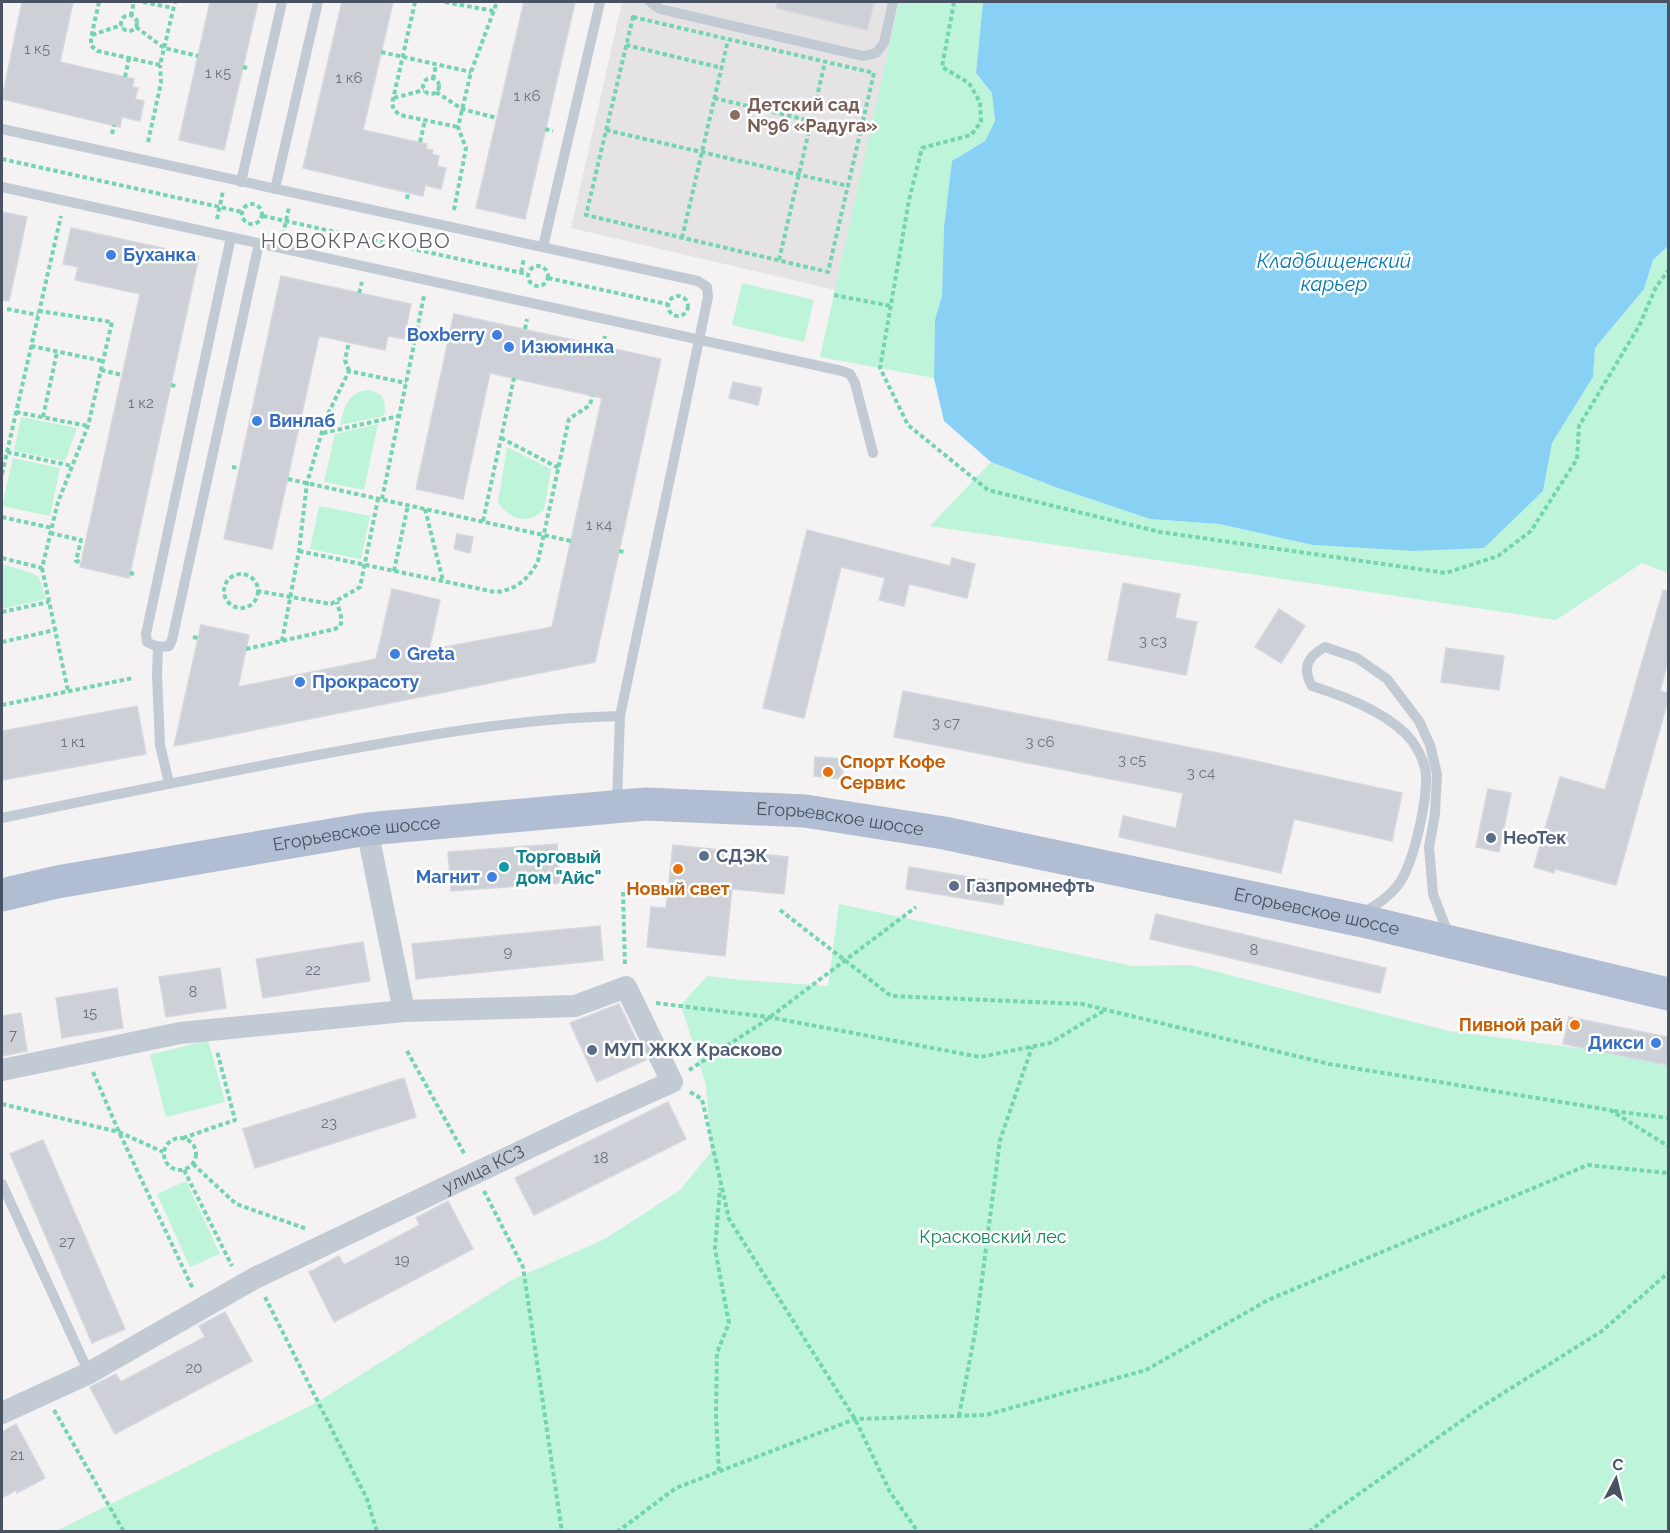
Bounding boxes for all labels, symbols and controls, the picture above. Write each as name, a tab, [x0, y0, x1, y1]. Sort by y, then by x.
house number: 1 к5	[24, 40, 50, 58]
house number: 1 к5	[205, 64, 231, 82]
house number: 1 к6	[335, 69, 363, 87]
house number: 1 к6	[513, 87, 541, 105]
place label: Детский сад №96 «Радуга»	[747, 94, 878, 136]
marker: Детский сад №96 «Радуга»	[728, 108, 742, 122]
district label: НОВОКРАСКОВО	[261, 228, 451, 253]
place label: Буханка	[123, 244, 196, 265]
marker: Буханка	[104, 248, 118, 262]
water label: Кладбищенский карьер	[1257, 249, 1411, 296]
place label: Boxberry	[407, 324, 485, 345]
marker: Boxberry	[490, 328, 504, 342]
place label: Изюминка	[521, 336, 614, 357]
marker: Изюминка	[502, 340, 516, 354]
house number: 1 к2	[128, 394, 154, 412]
place label: Винлаб	[269, 410, 335, 431]
marker: Винлаб	[250, 414, 264, 428]
house number: 1 к4	[586, 516, 612, 534]
house number: 3 с3	[1139, 632, 1167, 650]
place label: Greta	[407, 643, 455, 664]
marker: Greta	[388, 647, 402, 661]
place label: Прокрасоту	[312, 671, 419, 692]
marker: Прокрасоту	[293, 675, 307, 689]
house number: 3 с7	[932, 714, 960, 732]
house number: 1 к1	[61, 733, 86, 751]
house number: 3 с6	[1025, 733, 1055, 751]
place label: Спорт Кофе Сервис	[840, 751, 946, 793]
house number: 3 с5	[1118, 751, 1146, 769]
house number: 3 с4	[1187, 764, 1215, 782]
marker: Спорт Кофе Сервис	[821, 765, 835, 779]
street label: Егорьевское шоссе	[756, 798, 926, 840]
street label: Егорьевское шоссе	[271, 811, 441, 855]
place label: НеоТек	[1503, 827, 1567, 848]
marker: НеоТек	[1484, 831, 1498, 845]
place label: СДЭК	[716, 845, 768, 866]
place label: Торговый дом "Айс"	[516, 846, 602, 888]
marker: СДЭК	[697, 849, 711, 863]
marker: Торговый дом "Айс"	[497, 860, 511, 874]
marker: Новый свет	[671, 862, 685, 876]
place label: Магнит	[416, 866, 480, 887]
marker: Магнит	[485, 870, 499, 884]
place label: Газпромнефть	[966, 875, 1095, 896]
place label: Новый свет	[626, 878, 730, 899]
marker: Газпромнефть	[947, 879, 961, 893]
street label: Егорьевское шоссе	[1232, 883, 1402, 940]
house number: 8	[1250, 941, 1259, 959]
house number: 9	[504, 943, 513, 961]
house number: 22	[305, 961, 321, 979]
house number: 8	[189, 983, 198, 1001]
house number: 15	[83, 1004, 97, 1022]
place label: Пивной рай	[1459, 1014, 1563, 1035]
marker: Пивной рай	[1568, 1018, 1582, 1032]
house number: 7	[9, 1026, 17, 1044]
place label: Дикси	[1588, 1032, 1644, 1053]
marker: Дикси	[1649, 1036, 1663, 1050]
place label: МУП ЖКХ Красково	[604, 1039, 782, 1060]
marker: МУП ЖКХ Красково	[585, 1043, 599, 1057]
house number: 23	[321, 1114, 337, 1132]
street label: улица КСЗ	[439, 1140, 528, 1197]
house number: 18	[593, 1149, 609, 1167]
park label: Красковский лес	[919, 1226, 1067, 1247]
house number: 27	[59, 1233, 75, 1251]
house number: 19	[394, 1251, 410, 1269]
house number: 20	[186, 1359, 203, 1377]
house number: 21	[10, 1446, 25, 1464]
north arrow	[1586, 1449, 1646, 1509]
text: С	[1611, 1455, 1624, 1475]

